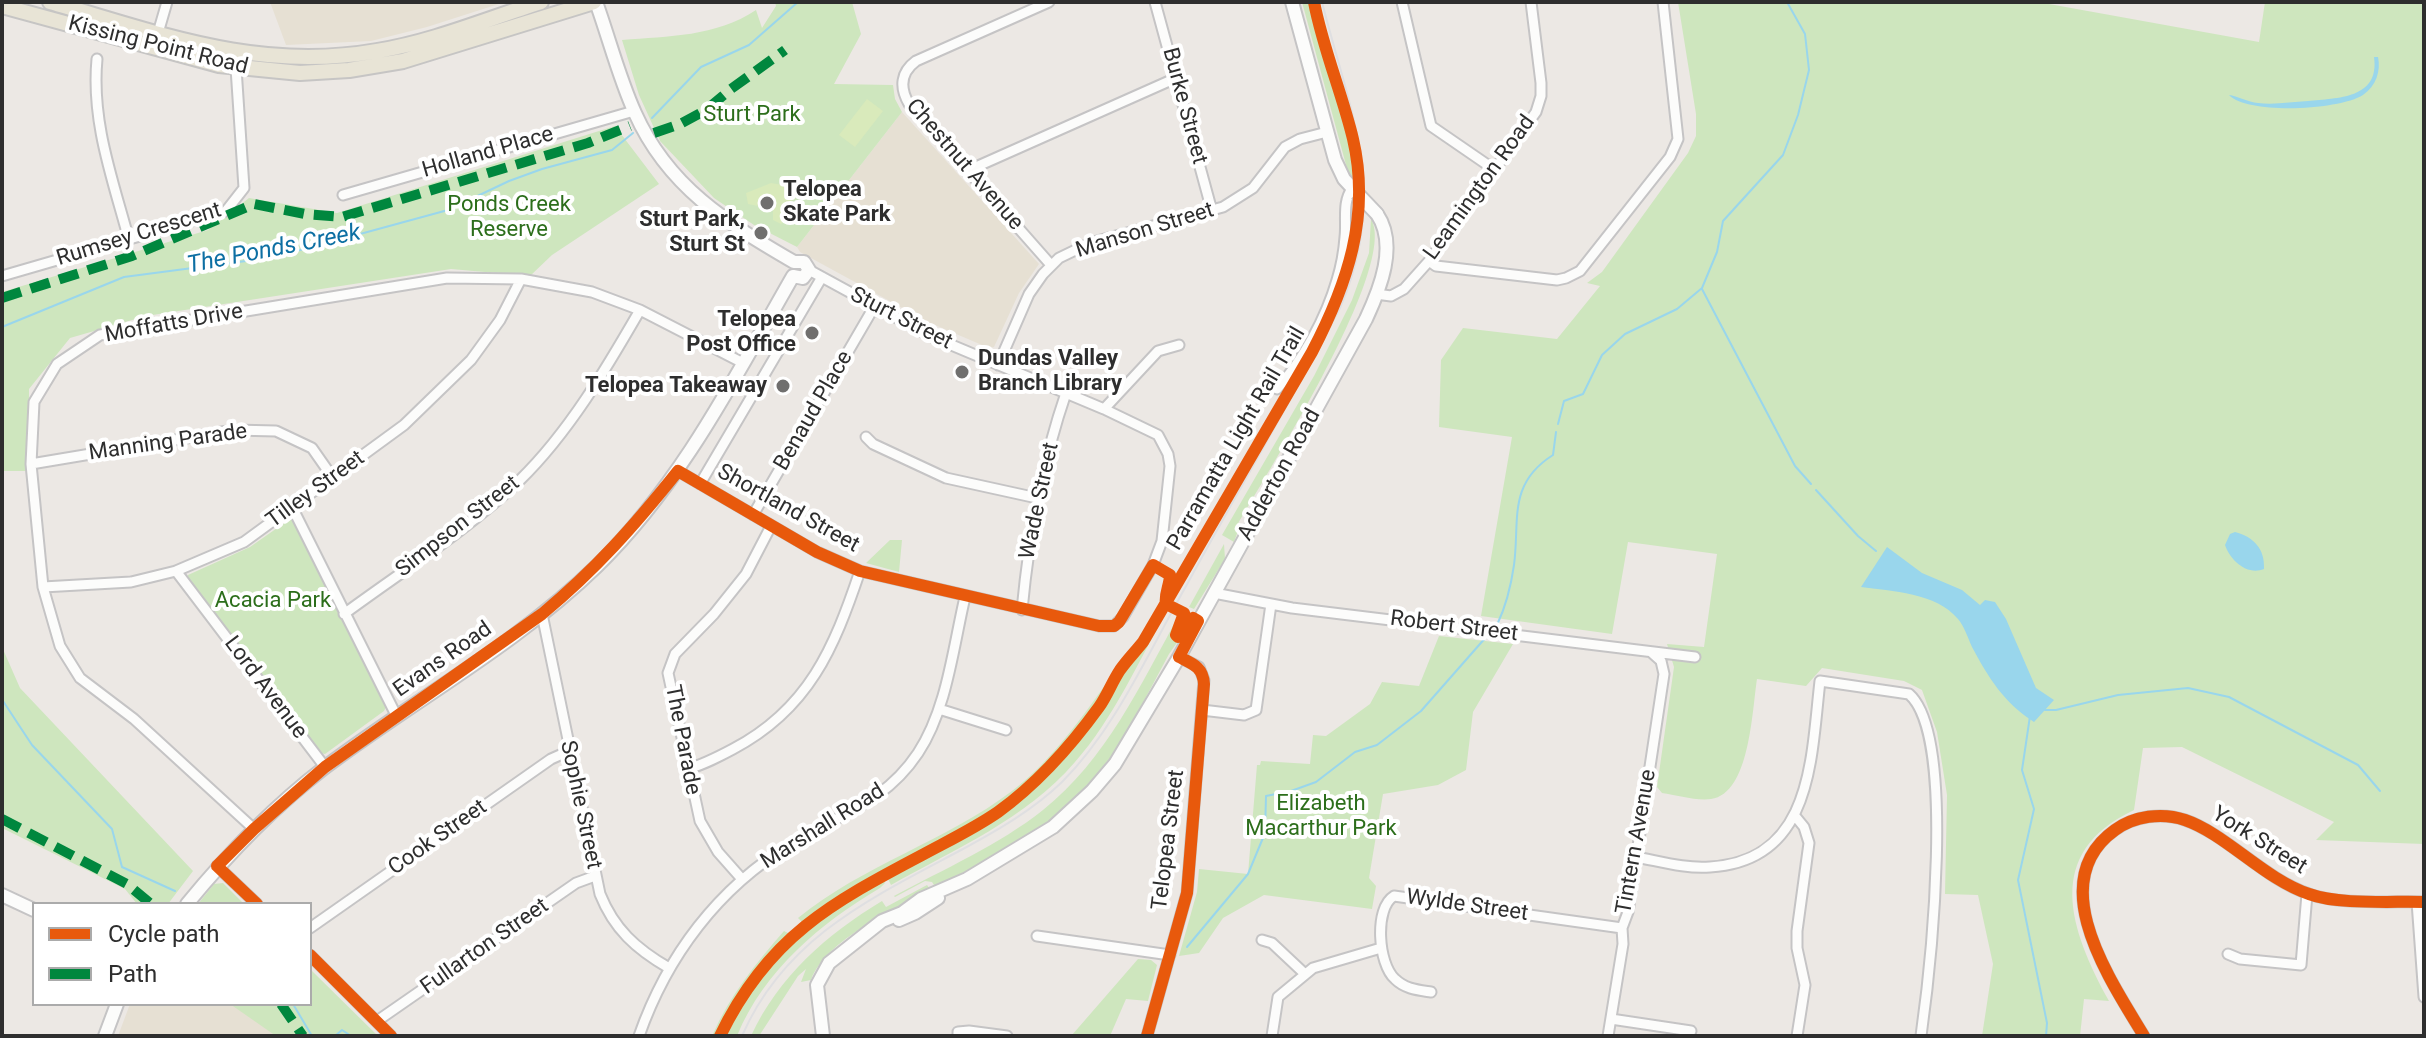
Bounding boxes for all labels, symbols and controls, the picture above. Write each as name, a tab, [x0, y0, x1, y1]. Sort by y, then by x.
street label: Kissing Point Road	[65, 11, 251, 81]
street label: Burke Street	[1156, 45, 1212, 167]
street label: Chestnut Avenue	[900, 94, 1028, 236]
park label: Sturt Park	[703, 102, 801, 128]
street label: Leamington Road	[1419, 111, 1541, 265]
street label: Holland Place	[419, 122, 557, 184]
place label: Telopea Skate Park	[783, 177, 891, 228]
park label: Ponds Creek Reserve	[447, 192, 571, 244]
marker: Telopea Skate Park	[758, 194, 776, 212]
street label: Rumsey Crescent	[53, 197, 225, 273]
street label: Manson Street	[1073, 197, 1217, 265]
place label: Sturt Park, Sturt St	[639, 207, 745, 258]
water label: The Ponds Creek	[185, 219, 363, 281]
marker: Sturt Park, Sturt St	[752, 224, 770, 242]
street label: Sturt Street	[846, 282, 956, 356]
street label: Moffatts Drive	[103, 299, 245, 349]
place label: Telopea Post Office	[686, 307, 796, 358]
street label: Parramatta Light Rail Trail	[1162, 323, 1312, 555]
marker: Telopea Post Office	[803, 324, 821, 342]
street label: Benaud Place	[769, 346, 859, 476]
place label: Dundas Valley Branch Library	[978, 346, 1122, 398]
marker: Dundas Valley Branch Library	[953, 363, 971, 381]
place label: Telopea Takeaway	[585, 373, 767, 399]
marker: Telopea Takeaway	[774, 377, 792, 395]
street label: Adderton Road	[1233, 405, 1327, 545]
street label: Manning Parade	[87, 419, 249, 467]
street label: Wade Street	[1015, 440, 1065, 562]
street label: Tilley Street	[262, 446, 370, 534]
street label: Shortland Street	[712, 459, 864, 559]
street label: Simpson Street	[391, 471, 525, 583]
park label: Acacia Park	[215, 588, 331, 614]
street label: Robert Street	[1388, 606, 1520, 648]
street label: Evans Road	[389, 616, 497, 704]
street label: Lord Avenue	[218, 632, 312, 744]
street label: The Parade	[658, 683, 706, 797]
street label: Sophie Street	[554, 738, 606, 872]
street label: Telopea Street	[1147, 768, 1191, 912]
street label: Tintern Avenue	[1611, 768, 1663, 916]
street label: Marshall Road	[756, 779, 890, 875]
park label: Elizabeth Macarthur Park	[1245, 791, 1397, 842]
street label: Cook Street	[384, 794, 492, 882]
street label: York Street	[2207, 801, 2311, 881]
street label: Wylde Street	[1404, 884, 1530, 928]
street label: Fullarton Street	[416, 893, 554, 1001]
legend	[32, 902, 312, 1006]
text: Cycle path	[108, 920, 220, 948]
text: Path	[108, 960, 157, 988]

